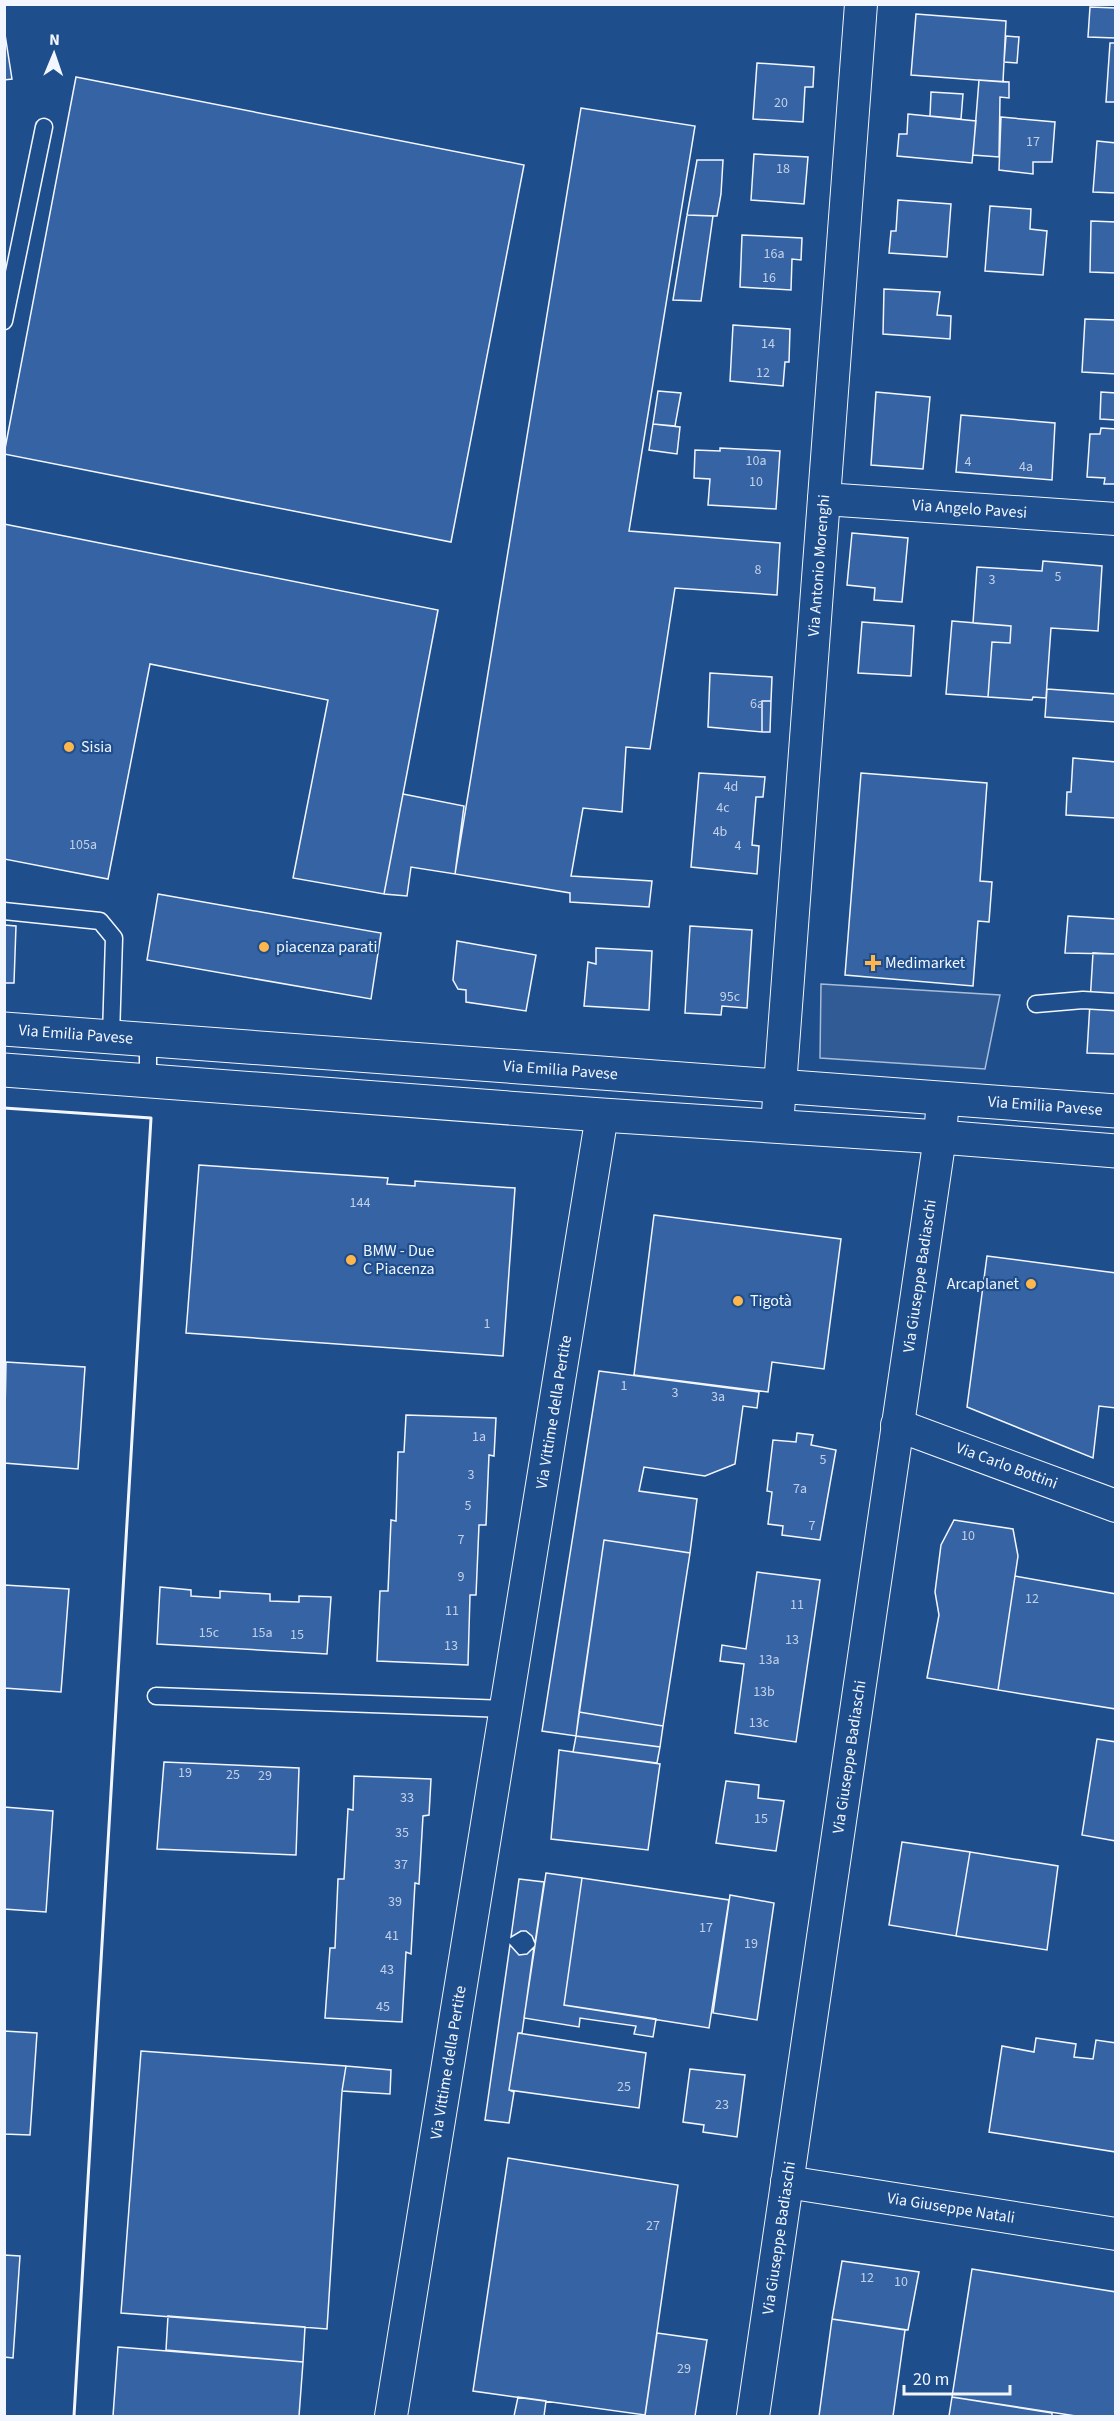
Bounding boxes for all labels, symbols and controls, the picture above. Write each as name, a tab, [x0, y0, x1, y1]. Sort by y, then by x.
north arrow	[24, 24, 84, 84]
text: N	[49, 29, 60, 51]
house number: 20	[774, 93, 788, 113]
house number: 17	[1026, 132, 1040, 152]
house number: 18	[776, 159, 790, 179]
house number: 16a	[764, 244, 784, 264]
house number: 16	[762, 268, 776, 288]
house number: 14	[761, 334, 775, 354]
house number: 12	[756, 363, 770, 383]
house number: 10a	[746, 451, 766, 471]
house number: 4	[965, 452, 972, 472]
house number: 4a	[1019, 457, 1033, 477]
house number: 10	[749, 472, 763, 492]
street label: Via Antonio Morenghi	[803, 494, 835, 637]
street label: Via Angelo Pavesi	[911, 494, 1028, 524]
house number: 8	[755, 560, 762, 580]
house number: 5	[1055, 567, 1062, 587]
house number: 3	[989, 570, 996, 590]
house number: 6a	[750, 694, 764, 714]
place label: Sisia	[81, 736, 112, 758]
marker: Sisia	[62, 740, 76, 754]
house number: 4d	[724, 777, 738, 797]
house number: 4c	[716, 798, 730, 818]
house number: 4b	[713, 822, 728, 842]
house number: 105a	[69, 835, 97, 855]
house number: 4	[735, 836, 742, 856]
place label: piacenza parati	[276, 936, 377, 958]
marker: piacenza parati	[257, 940, 271, 954]
place label: Medimarket	[885, 952, 966, 974]
marker: Medimarket	[866, 956, 880, 970]
house number: 95c	[720, 987, 741, 1007]
street label: Via Emilia Pavese	[18, 1019, 134, 1049]
street label: Via Emilia Pavese	[502, 1055, 619, 1085]
street label: Via Emilia Pavese	[987, 1091, 1103, 1121]
house number: 144	[350, 1193, 370, 1213]
street label: Via Giuseppe Badiaschi	[898, 1198, 942, 1354]
place label: BMW - Due C Piacenza	[363, 1240, 435, 1280]
marker: BMW - Due C Piacenza	[344, 1253, 358, 1267]
place label: Arcaplanet	[947, 1273, 1020, 1295]
marker: Arcaplanet	[1024, 1277, 1038, 1291]
place label: Tigotà	[750, 1290, 792, 1312]
marker: Tigotà	[731, 1294, 745, 1308]
house number: 1	[484, 1314, 491, 1334]
street label: Via Vittime della Pertite	[531, 1334, 577, 1491]
house number: 1	[621, 1376, 628, 1396]
house number: 3	[672, 1383, 679, 1403]
house number: 3a	[711, 1387, 725, 1407]
house number: 1a	[472, 1427, 486, 1447]
street label: Via Carlo Bottini	[953, 1437, 1061, 1495]
house number: 5	[820, 1450, 827, 1470]
house number: 3	[468, 1465, 475, 1485]
house number: 7a	[793, 1479, 807, 1499]
house number: 5	[465, 1496, 472, 1516]
house number: 7	[809, 1516, 816, 1536]
house number: 10	[961, 1526, 975, 1546]
house number: 7	[458, 1530, 465, 1550]
house number: 9	[458, 1567, 465, 1587]
house number: 12	[1025, 1589, 1039, 1609]
house number: 11	[790, 1595, 804, 1615]
house number: 11	[445, 1601, 459, 1621]
house number: 15c	[199, 1623, 220, 1643]
house number: 15a	[252, 1623, 272, 1643]
house number: 15	[290, 1625, 304, 1645]
house number: 13	[785, 1630, 799, 1650]
house number: 13	[444, 1636, 458, 1656]
house number: 13a	[759, 1650, 779, 1670]
street label: Via Giuseppe Badiaschi	[827, 1679, 871, 1835]
house number: 13b	[753, 1682, 775, 1702]
house number: 13c	[749, 1713, 770, 1733]
house number: 19	[178, 1763, 192, 1783]
house number: 25	[226, 1765, 240, 1785]
house number: 29	[258, 1766, 272, 1786]
house number: 33	[400, 1788, 414, 1808]
house number: 15	[754, 1809, 768, 1829]
house number: 35	[395, 1823, 409, 1843]
house number: 37	[394, 1855, 408, 1875]
house number: 39	[388, 1892, 402, 1912]
house number: 17	[699, 1918, 713, 1938]
house number: 41	[385, 1926, 399, 1946]
house number: 19	[744, 1934, 758, 1954]
house number: 43	[380, 1960, 394, 1980]
street label: Via Vittime della Pertite	[425, 1984, 472, 2141]
house number: 45	[376, 1997, 390, 2017]
house number: 25	[617, 2077, 631, 2097]
house number: 23	[715, 2095, 729, 2115]
street label: Via Giuseppe Badiaschi	[757, 2160, 801, 2316]
street label: Via Giuseppe Natali	[886, 2187, 1016, 2229]
house number: 27	[646, 2216, 660, 2236]
house number: 12	[860, 2268, 874, 2288]
house number: 10	[894, 2272, 908, 2292]
scale bar	[904, 2358, 1010, 2396]
house number: 29	[677, 2359, 691, 2379]
text: 20 m	[913, 2367, 949, 2392]

